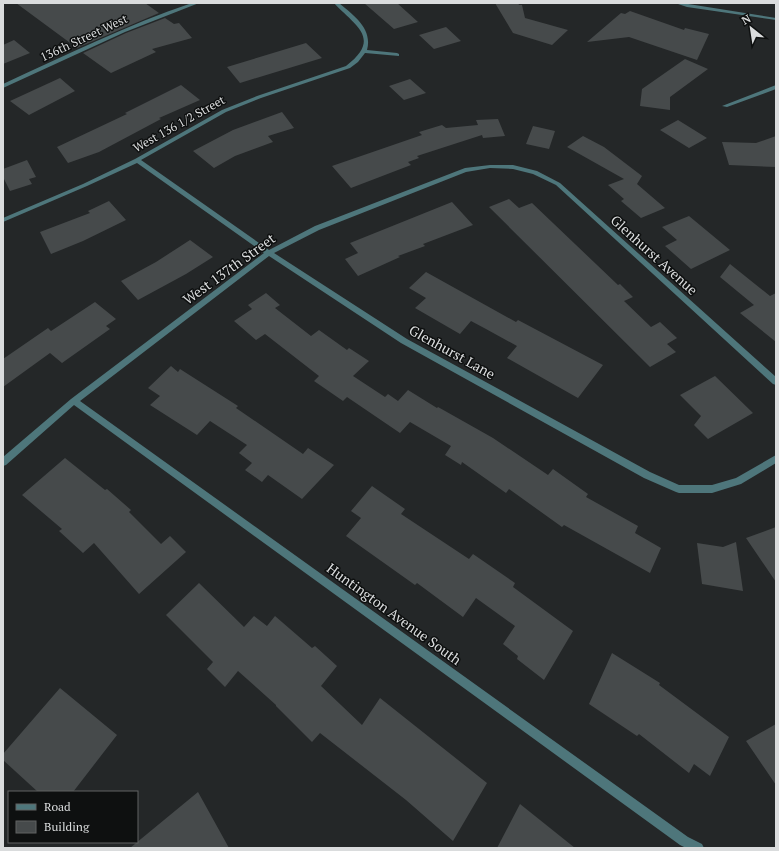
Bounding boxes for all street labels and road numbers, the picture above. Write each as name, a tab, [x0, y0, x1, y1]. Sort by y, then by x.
street label: 136th Street West	[38, 11, 130, 64]
street label: West 136 1/2 Street	[130, 92, 228, 155]
street label: Glenhurst Avenue	[607, 210, 702, 299]
street label: West 137th Street	[179, 228, 279, 309]
street label: Glenhurst Lane	[406, 320, 499, 383]
street label: Huntington Avenue South	[323, 558, 465, 669]

